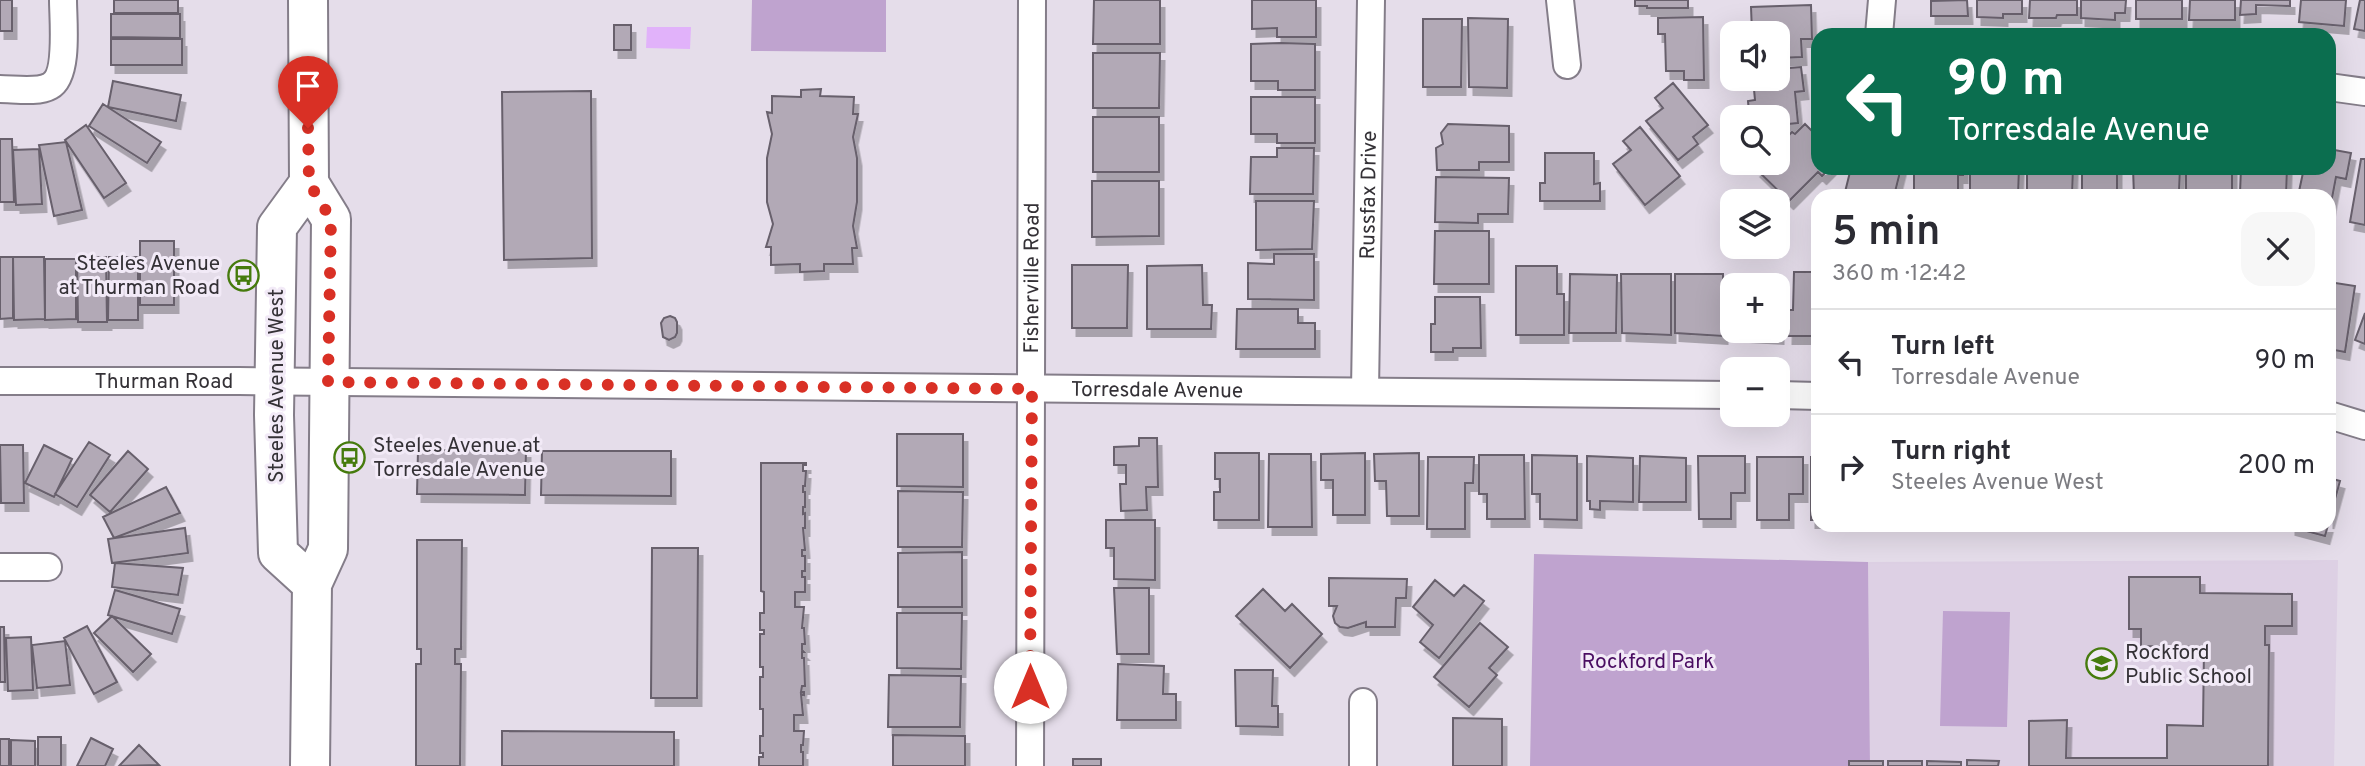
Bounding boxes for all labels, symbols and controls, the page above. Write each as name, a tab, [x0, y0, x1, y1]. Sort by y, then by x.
map controls	[1720, 21, 1790, 427]
button: sound	[1720, 21, 1790, 91]
text: 90 m	[1947, 51, 2065, 113]
pin	[278, 56, 338, 128]
icon: left	[1832, 56, 1923, 147]
icon: arrive	[289, 67, 327, 105]
button: search	[1720, 105, 1790, 175]
text: Torresdale Avenue	[1947, 112, 2210, 152]
street label: Russfax Drive	[1355, 130, 1384, 260]
button: layers	[1720, 189, 1790, 259]
street label: Fisherville Road	[1019, 202, 1046, 354]
text: 5 min	[1832, 207, 1940, 260]
button: close	[2241, 212, 2315, 286]
place label: Steeles Avenue at Thurman Road	[59, 251, 220, 302]
bus stop icon: Steeles Avenue at Thurman Road	[226, 258, 260, 292]
text: 360 m · 12:42	[1832, 260, 1966, 289]
button: +	[1720, 273, 1790, 343]
street label: Steeles Avenue West	[264, 289, 291, 483]
text: Turn left	[1891, 331, 1995, 364]
icon: left	[1832, 343, 1870, 381]
text: 90 m	[2255, 345, 2315, 378]
button: −	[1720, 357, 1790, 427]
text: Torresdale Avenue	[1891, 364, 2080, 393]
street label: Thurman Road	[95, 369, 233, 396]
street label: Torresdale Avenue	[1071, 377, 1243, 405]
place label: Steeles Avenue at Torresdale Avenue	[373, 433, 545, 484]
text: Turn right	[1891, 436, 2011, 469]
bus stop icon: Steeles Avenue at Torresdale Avenue	[333, 440, 367, 474]
icon: right	[1832, 448, 1870, 486]
text: 200 m	[2238, 450, 2315, 483]
text: Steeles Avenue West	[1891, 469, 2104, 498]
place label: Rockford Public School	[2125, 640, 2252, 691]
school or university icon: Rockford Public School	[2085, 647, 2119, 681]
park label: Rockford Park	[1582, 649, 1714, 676]
position arrow	[993, 650, 1067, 724]

